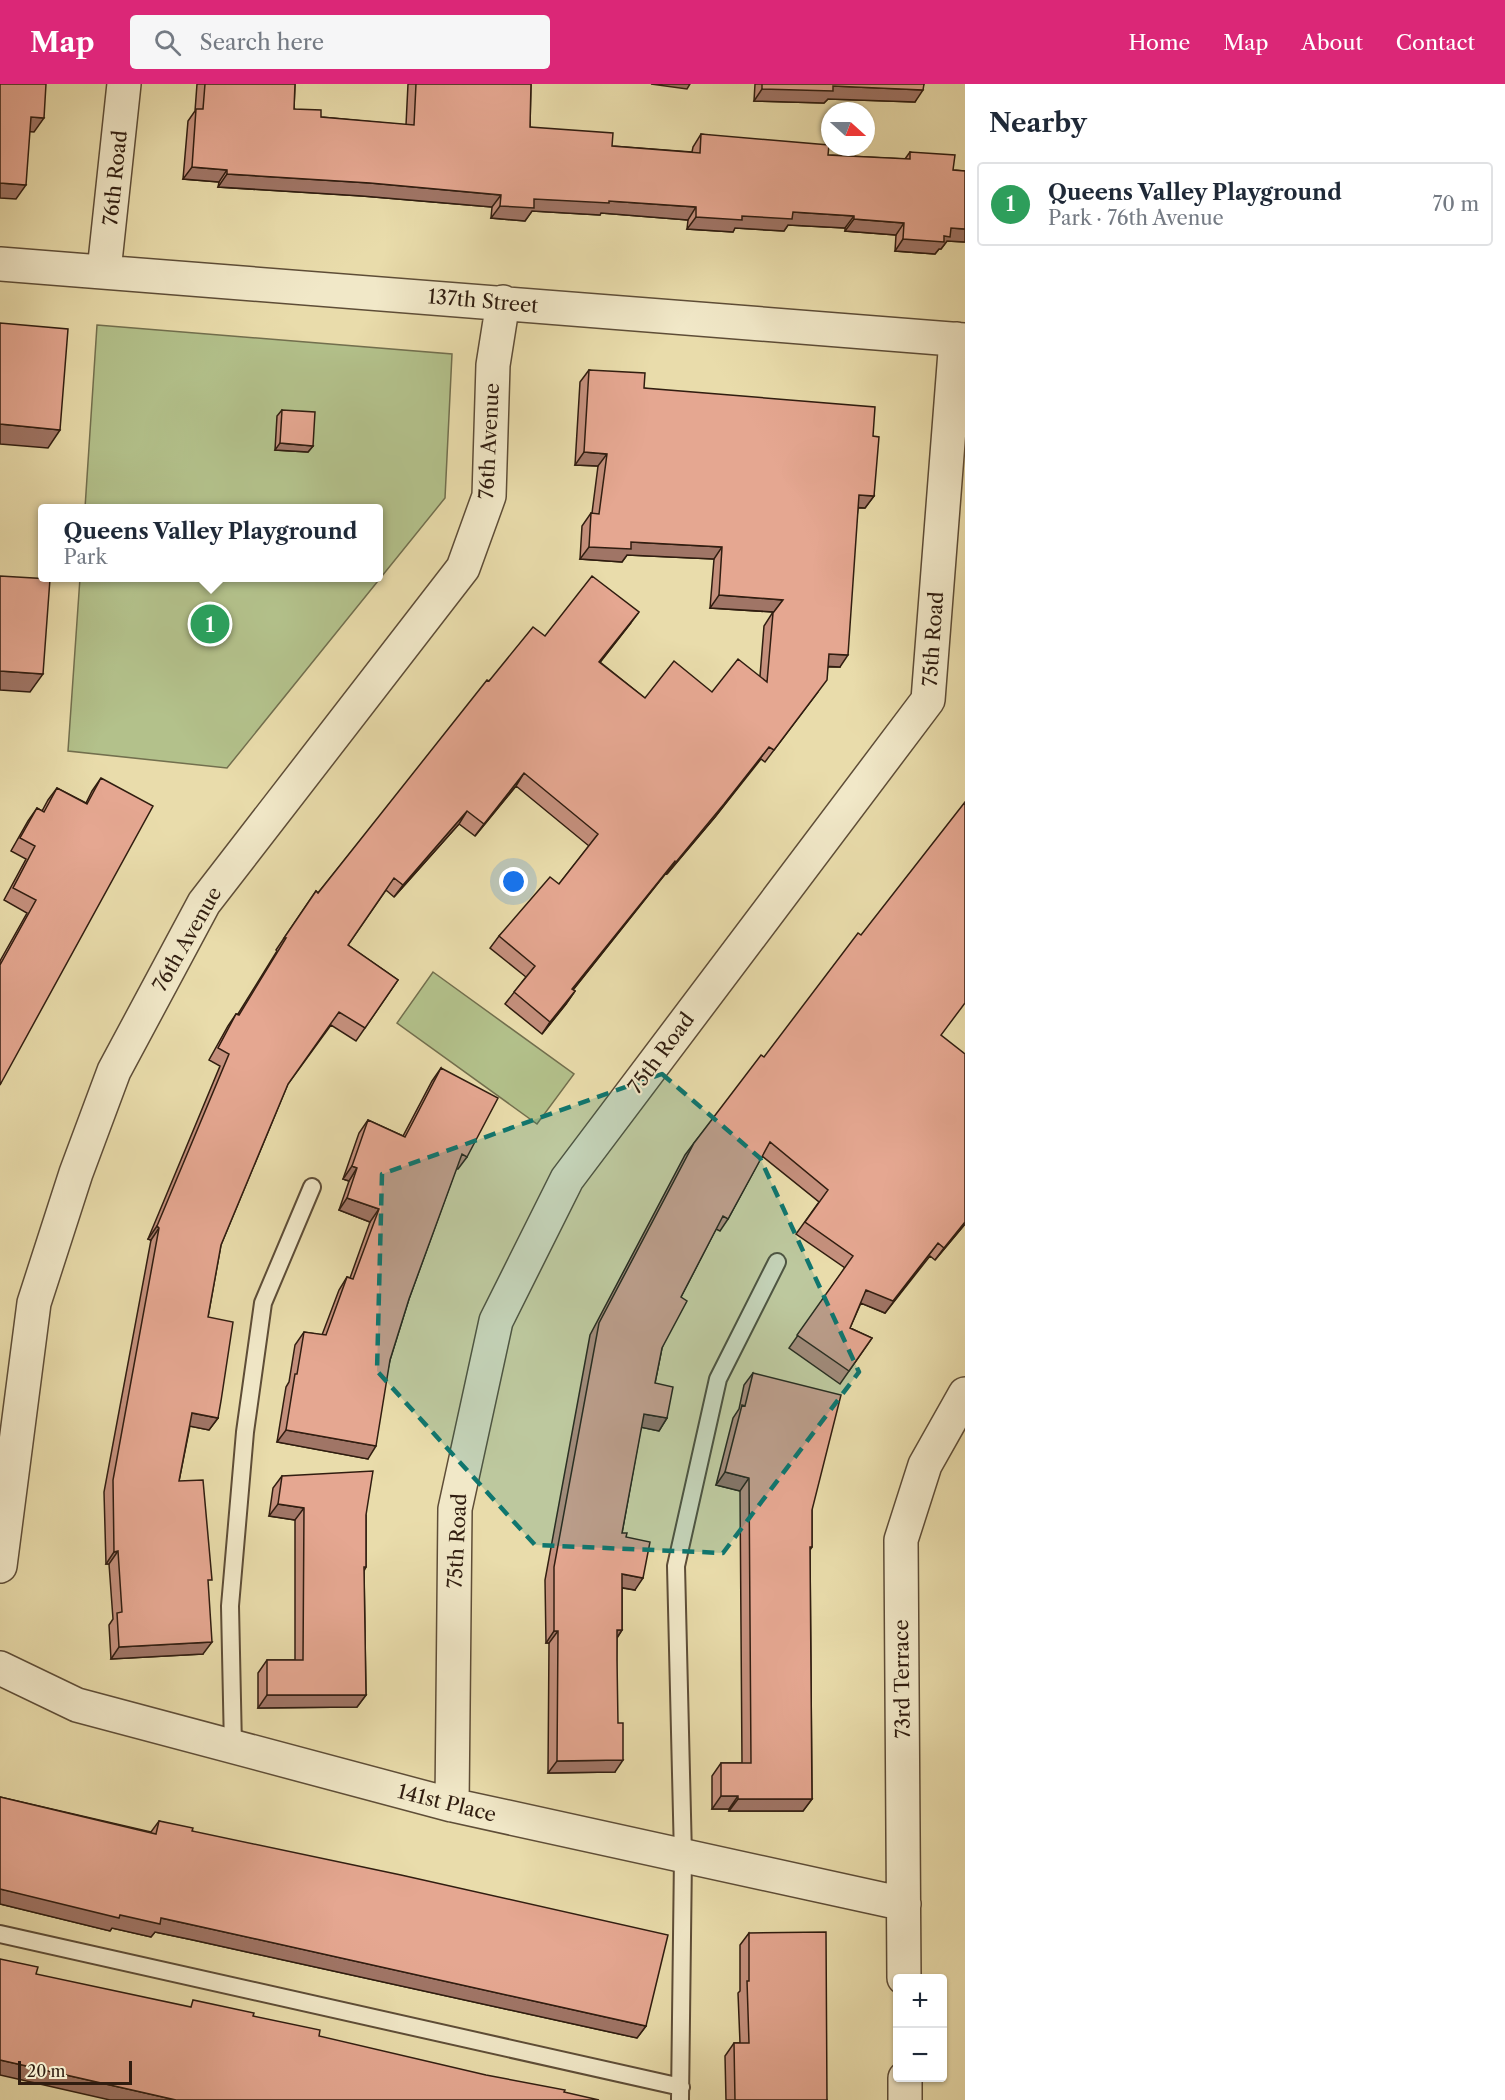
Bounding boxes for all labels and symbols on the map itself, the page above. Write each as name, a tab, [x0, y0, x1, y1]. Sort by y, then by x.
north arrow	[821, 102, 875, 156]
street label: 76th Road	[98, 129, 132, 227]
street label: 137th Street	[427, 284, 539, 318]
street label: 76th Avenue	[474, 382, 504, 500]
street label: 75th Road	[918, 591, 948, 687]
pin: 1	[190, 602, 230, 646]
your location	[499, 867, 528, 896]
street label: 76th Avenue	[148, 883, 226, 995]
street label: 75th Road	[623, 1008, 699, 1098]
street label: 75th Road	[443, 1493, 471, 1589]
street label: 73rd Terrace	[889, 1619, 915, 1739]
street label: 141st Place	[395, 1779, 499, 1827]
scale bar	[18, 2058, 132, 2086]

